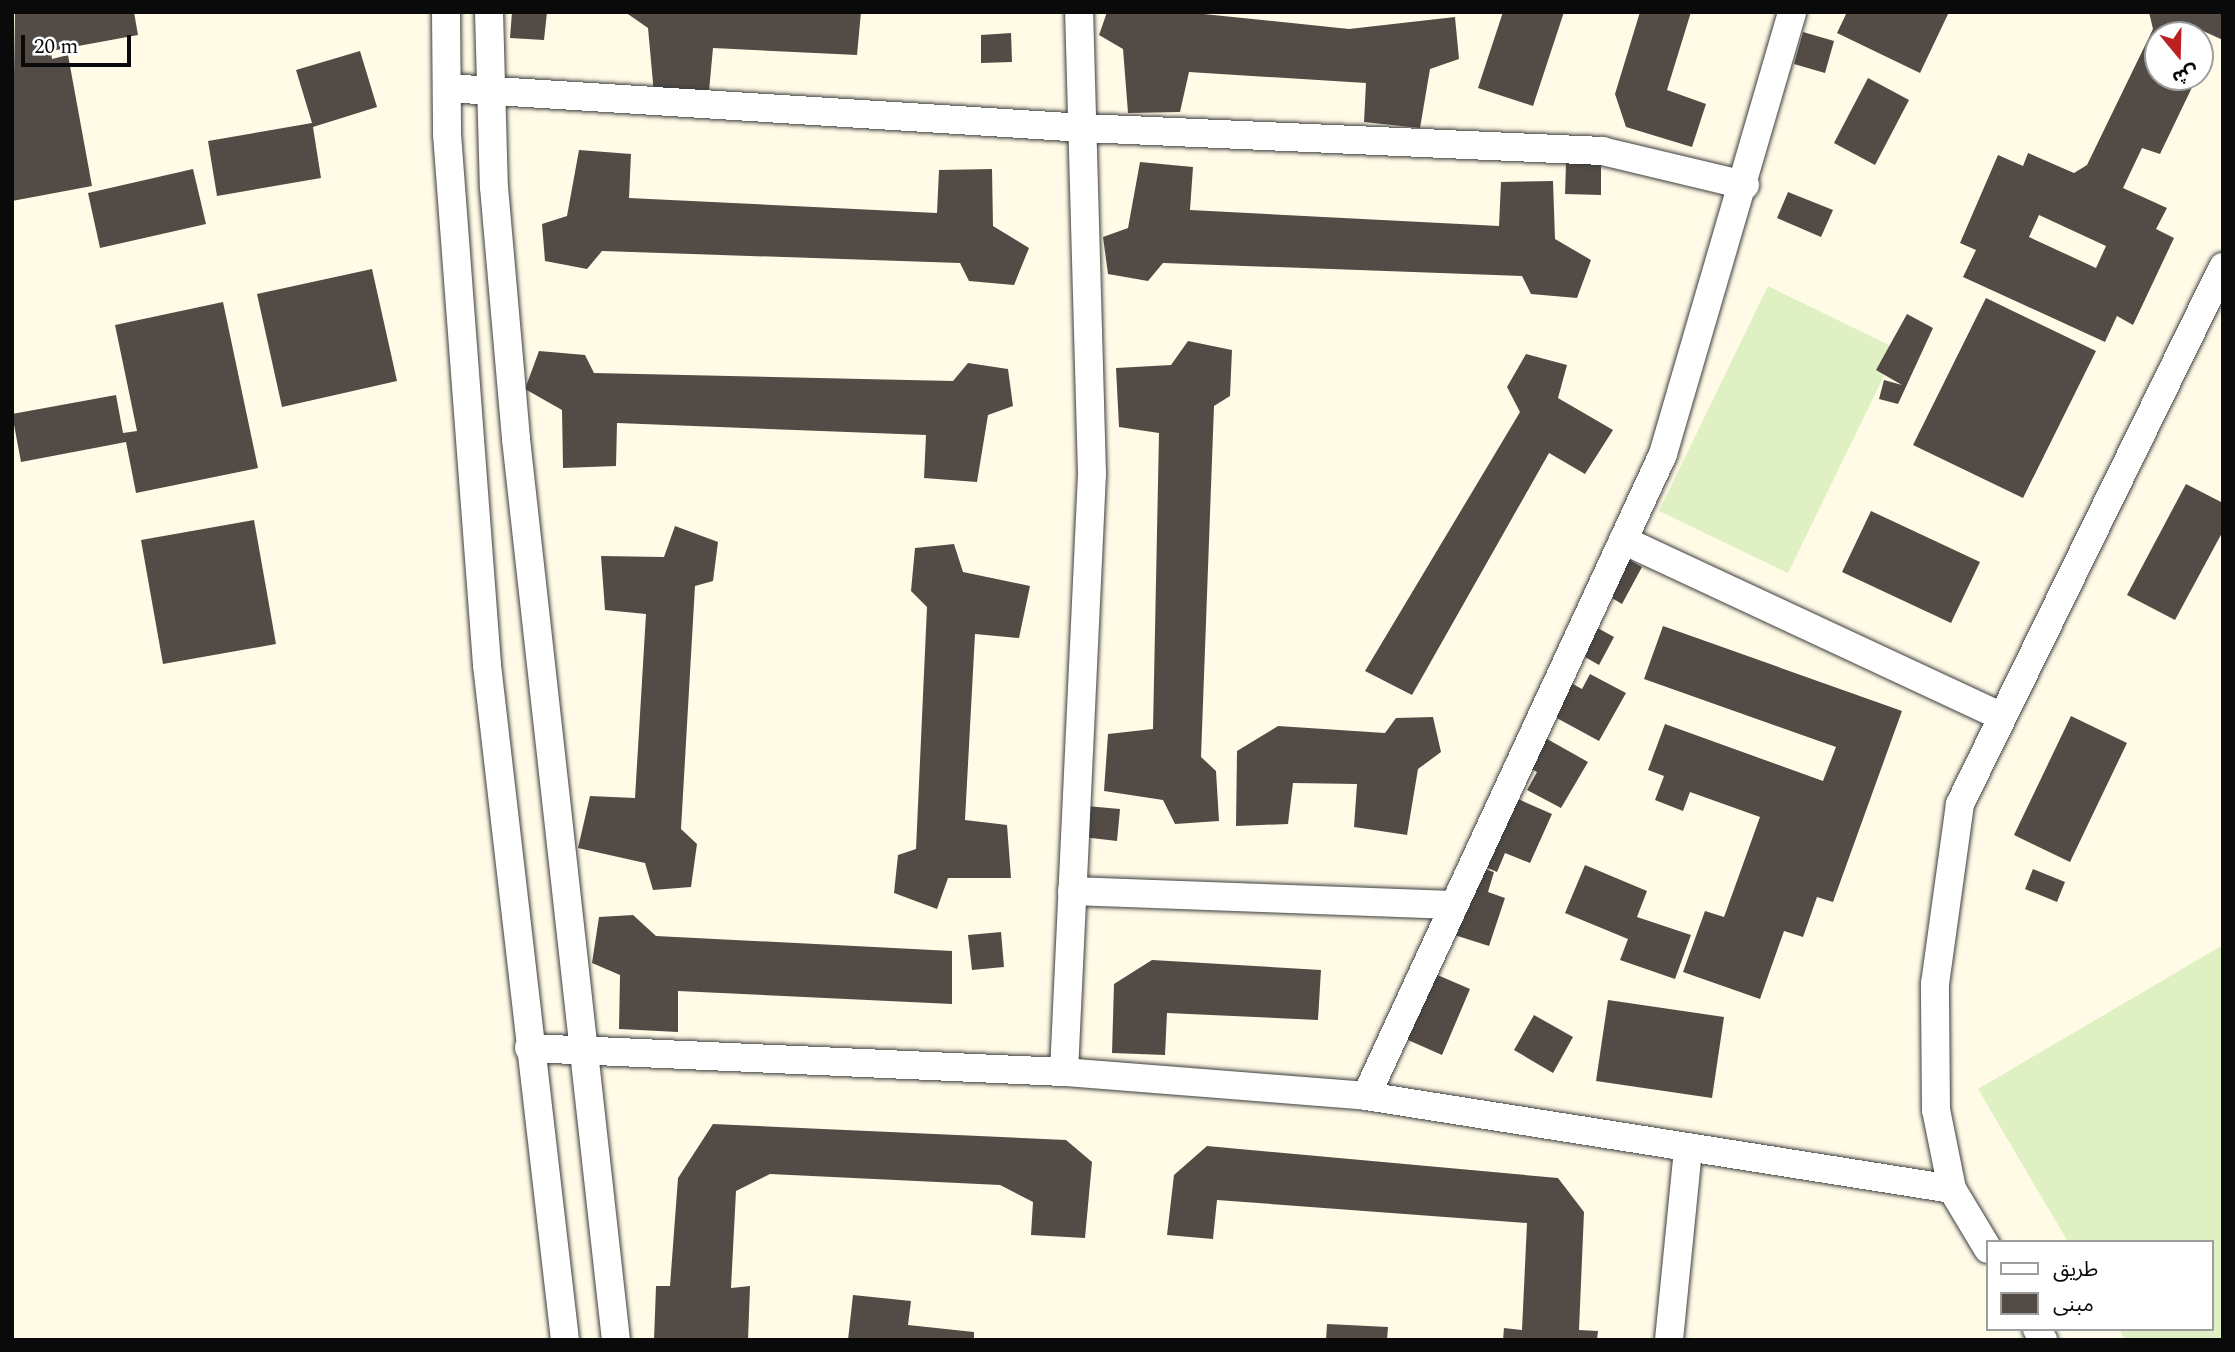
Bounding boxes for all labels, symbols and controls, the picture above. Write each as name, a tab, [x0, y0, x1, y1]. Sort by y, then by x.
scale bar	[24, 21, 135, 65]
north arrow	[2144, 21, 2214, 91]
text: 20 m	[34, 31, 78, 63]
text: ش	[2168, 56, 2202, 92]
legend	[1986, 1240, 2214, 1331]
text: طريق	[2053, 1254, 2098, 1286]
text: مبنى	[2053, 1289, 2094, 1321]

